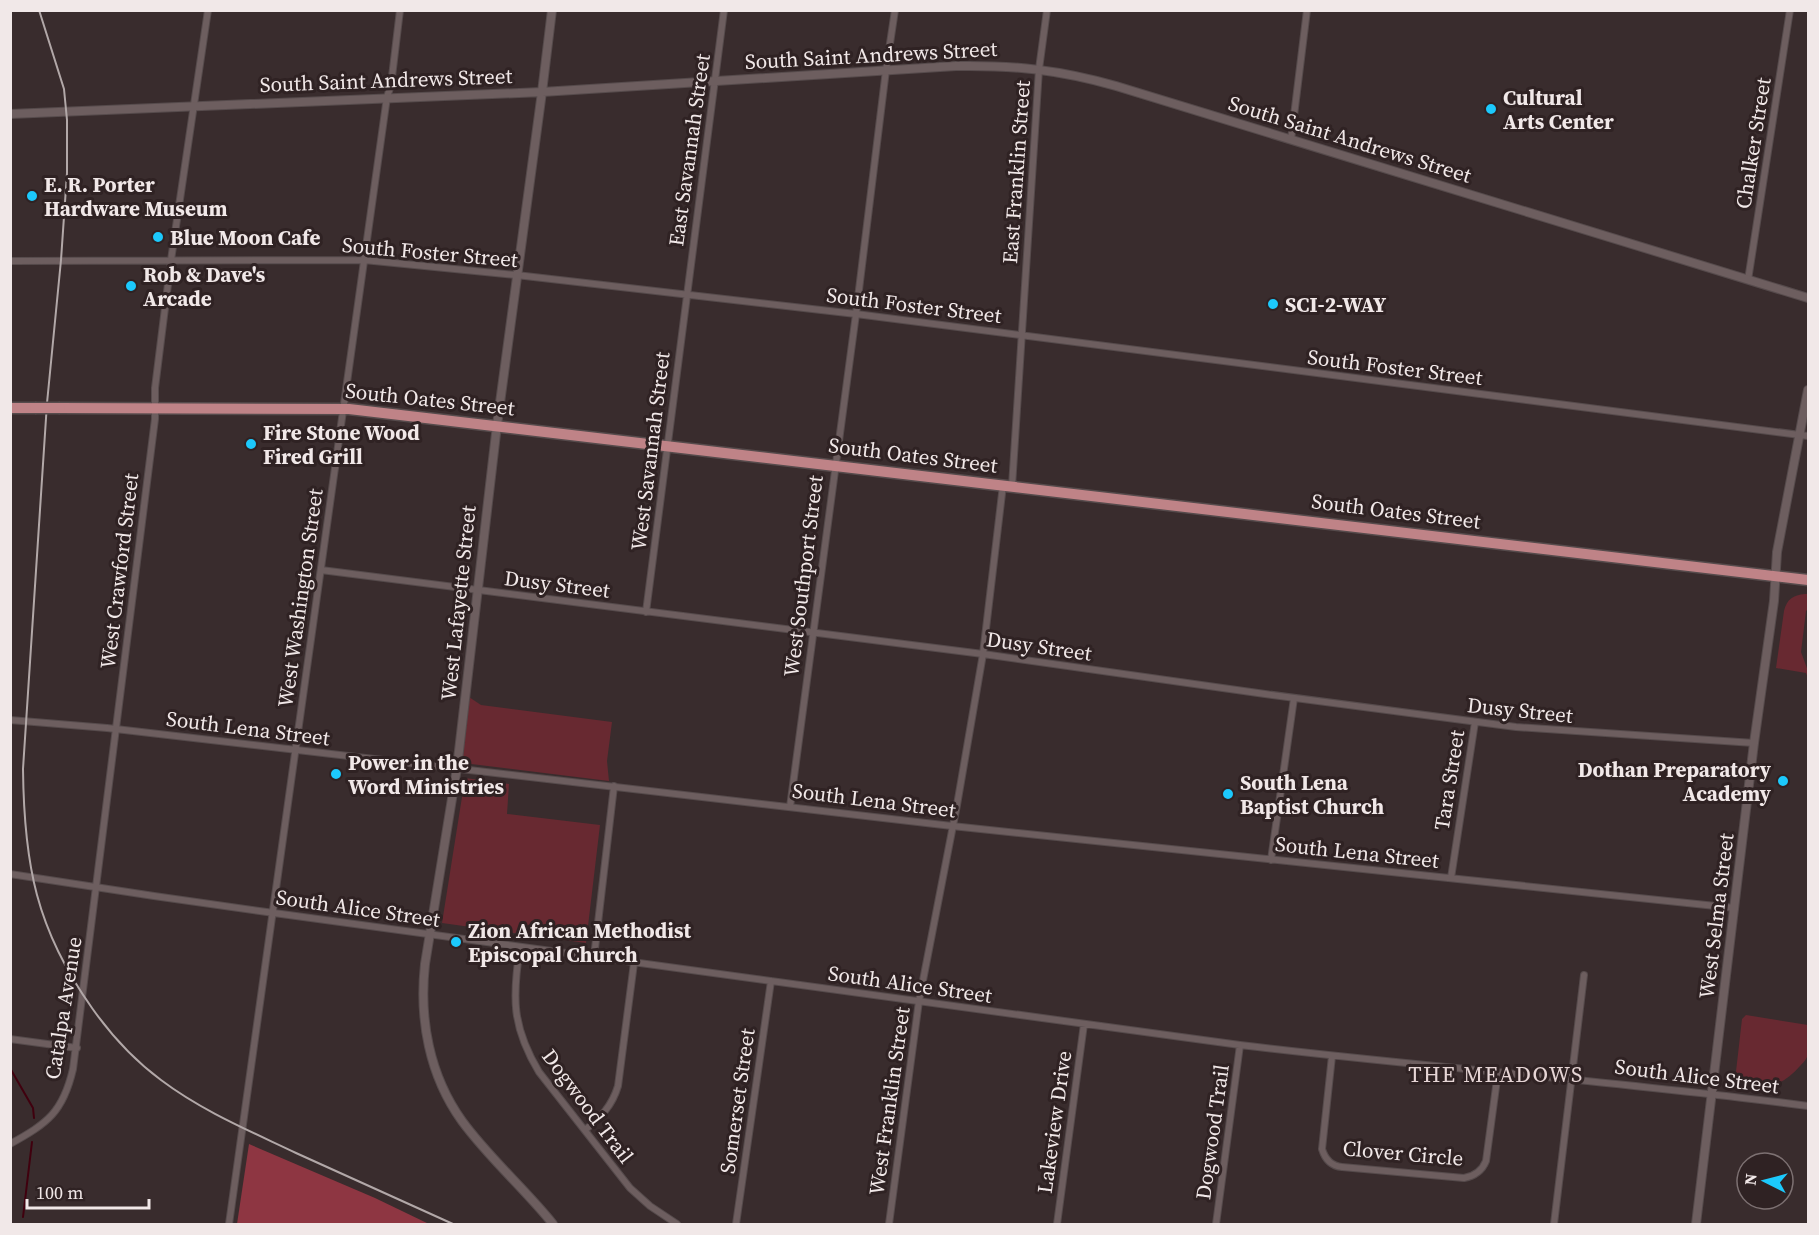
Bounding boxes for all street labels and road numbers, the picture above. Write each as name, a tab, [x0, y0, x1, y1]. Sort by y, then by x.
street label: South Saint Andrews Street	[744, 34, 998, 76]
street label: East Savannah Street	[661, 52, 717, 248]
street label: South Saint Andrews Street	[259, 61, 513, 99]
street label: Chalker Street	[1728, 75, 1778, 211]
street label: East Franklin Street	[995, 79, 1037, 265]
street label: South Saint Andrews Street	[1225, 88, 1475, 190]
street label: South Foster Street	[341, 230, 519, 274]
street label: South Foster Street	[825, 280, 1003, 330]
street label: South Foster Street	[1306, 342, 1484, 392]
street label: West Savannah Street	[623, 350, 677, 552]
street label: South Oates Street	[344, 376, 516, 422]
street label: South Oates Street	[827, 430, 999, 480]
street label: West Crawford Street	[93, 471, 145, 670]
street label: West Southport Street	[776, 473, 830, 678]
street label: South Oates Street	[1310, 486, 1482, 536]
street label: West Washington Street	[270, 487, 330, 709]
street label: West Lafayette Street	[433, 504, 483, 702]
street label: Dusy Street	[503, 563, 612, 605]
street label: Dusy Street	[984, 624, 1094, 668]
street label: Dusy Street	[1466, 690, 1574, 730]
street label: South Lena Street	[165, 704, 332, 752]
street label: Tara Street	[1427, 728, 1471, 832]
street label: South Lena Street	[791, 776, 958, 824]
street label: South Lena Street	[1274, 829, 1440, 875]
street label: West Selma Street	[1691, 831, 1741, 1000]
street label: South Alice Street	[274, 882, 442, 934]
street label: Catalpa Avenue	[37, 935, 89, 1081]
street label: South Alice Street	[826, 958, 994, 1010]
street label: West Franklin Street	[861, 1005, 917, 1197]
street label: Somerset Street	[712, 1026, 762, 1176]
street label: Dogwood Trail	[535, 1043, 641, 1169]
street label: Lakeview Drive	[1030, 1049, 1078, 1195]
street label: South Alice Street	[1613, 1052, 1781, 1100]
street label: Dogwood Trail	[1188, 1062, 1236, 1202]
street label: Clover Circle	[1342, 1133, 1464, 1173]

